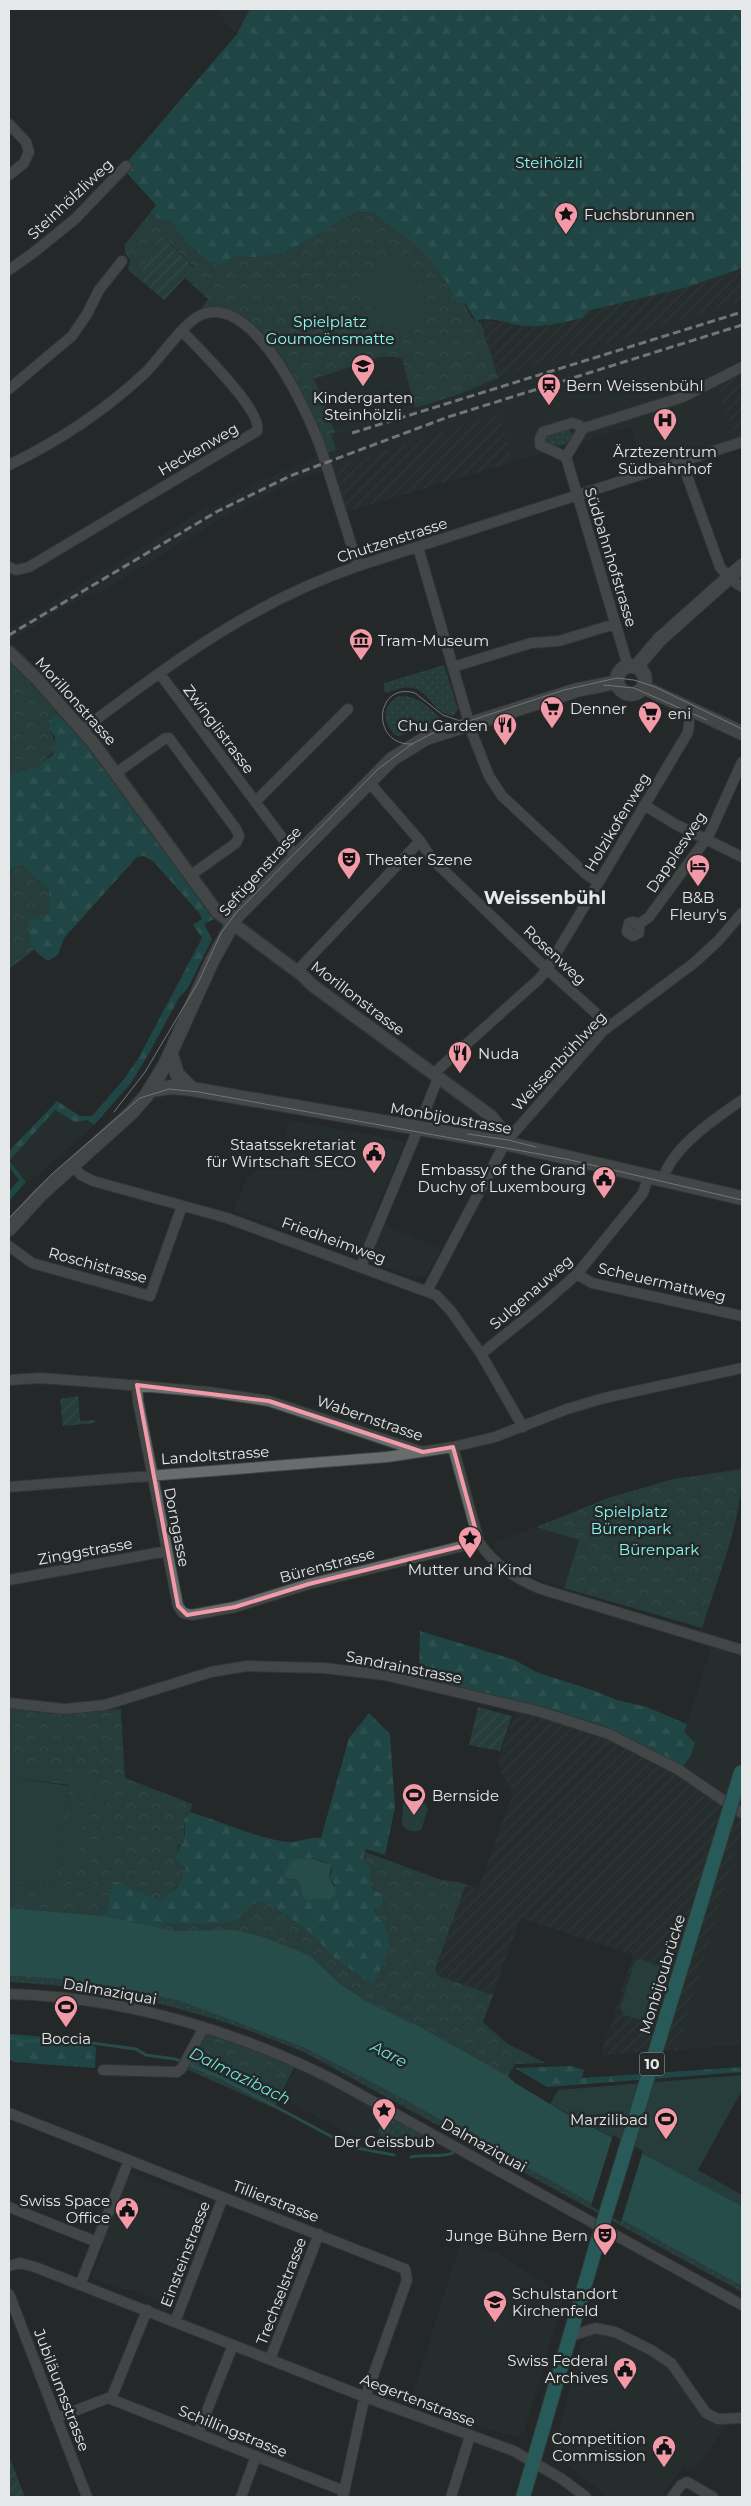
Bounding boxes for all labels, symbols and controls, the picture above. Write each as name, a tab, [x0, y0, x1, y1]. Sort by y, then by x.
park label: Steihölzli	[515, 153, 583, 172]
street label: Steinhölzliweg	[23, 155, 117, 243]
place icon: Fuchsbrunnen	[553, 201, 579, 235]
place label: Fuchsbrunnen	[584, 205, 695, 224]
park label: Spielplatz Goumoënsmatte	[266, 312, 394, 348]
school or university icon: Kindergarten Steinhölzli	[350, 353, 376, 387]
station icon: Bern Weissenbühl	[536, 372, 562, 406]
place label: Bern Weissenbühl	[566, 376, 704, 395]
place label: Kindergarten Steinhölzli	[313, 388, 413, 424]
hospital icon: Ärztezentrum Südbahnhof	[652, 407, 678, 441]
street label: Heckenweg	[154, 418, 242, 480]
place label: Ärztezentrum Südbahnhof	[613, 442, 717, 478]
street label: Südbahnhofstrasse	[581, 485, 641, 629]
street label: Chutzenstrasse	[334, 513, 450, 567]
museum icon: Tram-Museum	[348, 627, 374, 661]
place label: Tram-Museum	[378, 631, 489, 650]
street label: Morillonstrasse	[31, 653, 121, 749]
street label: Zwinglistrasse	[179, 681, 259, 777]
supermarket icon: Denner	[539, 695, 565, 729]
place label: Denner	[570, 699, 627, 718]
supermarket icon: eni	[637, 700, 663, 734]
place label: eni	[668, 704, 691, 723]
restaurant icon: Chu Garden	[492, 712, 518, 746]
place label: Chu Garden	[398, 716, 488, 735]
street label: Holzikofenweg	[580, 769, 654, 875]
street label: Dapplesweg	[642, 808, 710, 896]
street label: Seftigenstrasse	[215, 822, 305, 920]
theatre icon: Theater Szene	[336, 846, 362, 880]
place label: Theater Szene	[366, 850, 472, 869]
hotel icon: B&B Fleury's	[685, 853, 711, 887]
district label: Weissenbühl	[484, 887, 606, 909]
place label: B&B Fleury's	[669, 888, 727, 924]
street label: Rosenweg	[520, 921, 590, 989]
street label: Morillonstrasse	[307, 957, 409, 1039]
street label: Weissenbühlweg	[508, 1007, 610, 1115]
restaurant icon: Nuda	[447, 1040, 473, 1074]
place label: Nuda	[478, 1044, 519, 1063]
street label: Monbijoustrasse	[389, 1098, 513, 1138]
place label: Staatssekretariat für Wirtschaft SECO	[206, 1135, 356, 1171]
public building icon: Staatssekretariat für Wirtschaft SECO	[361, 1140, 387, 1174]
place label: Embassy of the Grand Duchy of Luxembourg	[418, 1160, 586, 1196]
public building icon: Embassy of the Grand Duchy of Luxembourg	[591, 1165, 617, 1199]
street label: Friedheimweg	[279, 1212, 389, 1268]
street label: Roschistrasse	[47, 1243, 149, 1287]
street label: Sulgenauweg	[486, 1251, 576, 1333]
street label: Scheuermattweg	[596, 1258, 728, 1306]
street label: Wabernstrasse	[314, 1391, 426, 1445]
street label: Landoltstrasse	[160, 1442, 270, 1468]
street label: Dorngasse	[160, 1486, 194, 1568]
park label: Spielplatz Bürenpark	[591, 1502, 671, 1538]
place icon: Mutter und Kind	[457, 1525, 483, 1559]
street label: Zinggstrasse	[36, 1533, 134, 1569]
park label: Bürenpark	[619, 1540, 699, 1559]
street label: Bürenstrasse	[277, 1543, 377, 1587]
place label: Mutter und Kind	[408, 1560, 532, 1579]
street label: Sandrainstrasse	[344, 1646, 464, 1688]
sports icon: Bernside	[401, 1782, 427, 1816]
place label: Bernside	[432, 1786, 499, 1805]
street label: Monbijoubrücke	[635, 1912, 689, 2036]
street label: Dalmaziquai	[62, 1973, 158, 2009]
sports icon: Boccia	[53, 1994, 79, 2028]
place label: Boccia	[41, 2029, 91, 2048]
water label: Aare	[367, 2036, 410, 2071]
water label: Dalmazibach	[186, 2043, 294, 2109]
road number: 10	[640, 2052, 664, 2076]
place icon: Der Geissbub	[371, 2097, 397, 2131]
sports icon: Marzilibad	[653, 2106, 679, 2140]
place label: Marzilibad	[570, 2110, 648, 2129]
street label: Dalmaziquai	[438, 2114, 530, 2176]
place label: Der Geissbub	[333, 2132, 435, 2151]
street label: Tillierstrasse	[230, 2176, 322, 2226]
place label: Swiss Space Office	[20, 2191, 110, 2227]
public building icon: Swiss Space Office	[114, 2196, 140, 2230]
street label: Einsteinstrasse	[156, 2198, 214, 2310]
theatre icon: Junge Bühne Bern	[592, 2222, 618, 2256]
place label: Junge Bühne Bern	[445, 2226, 588, 2245]
street label: Trechselstrasse	[252, 2235, 310, 2347]
place label: Schulstandort Kirchenfeld	[512, 2284, 618, 2320]
school or university icon: Schulstandort Kirchenfeld	[482, 2289, 508, 2323]
street label: Jubiläumsstrasse	[30, 2325, 94, 2454]
place label: Swiss Federal Archives	[507, 2351, 608, 2387]
public building icon: Swiss Federal Archives	[612, 2356, 638, 2390]
street label: Aegertenstrasse	[358, 2369, 478, 2431]
street label: Schillingstrasse	[176, 2401, 290, 2461]
place label: Competition Commission	[551, 2429, 646, 2465]
public building icon: Competition Commission	[651, 2434, 677, 2468]

